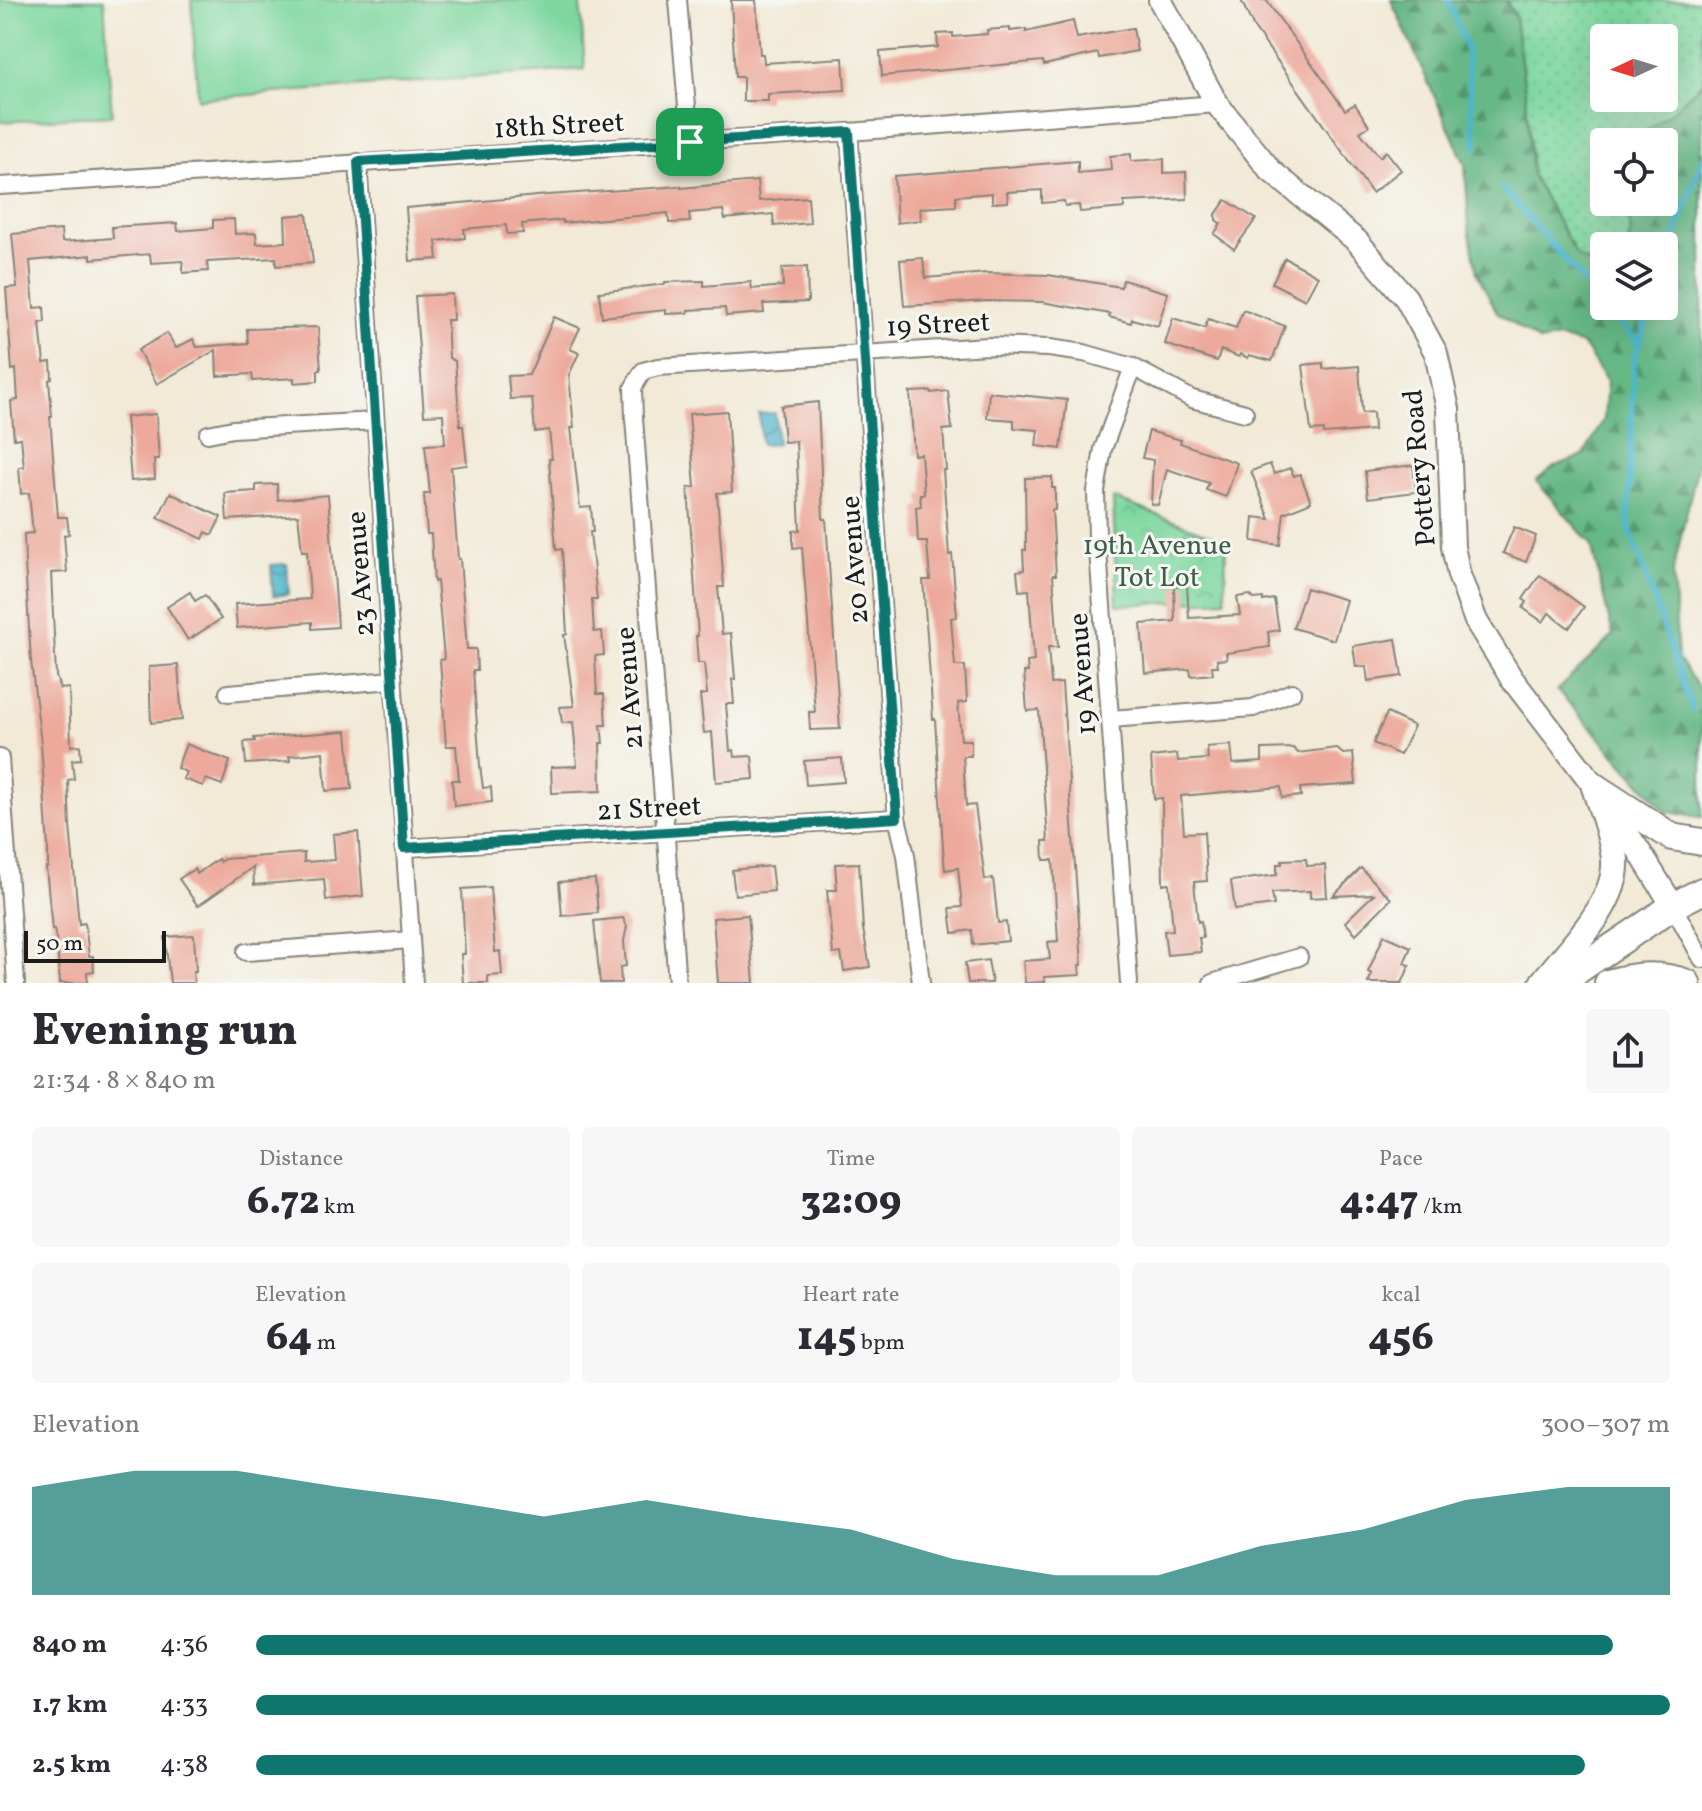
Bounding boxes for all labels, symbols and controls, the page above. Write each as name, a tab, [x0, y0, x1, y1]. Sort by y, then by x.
north arrow	[1590, 24, 1678, 112]
map controls	[1590, 24, 1678, 320]
street label: 18th Street	[493, 104, 625, 149]
pin	[656, 108, 724, 176]
icon: arrive	[668, 120, 712, 164]
button: locate	[1590, 128, 1678, 216]
button: layers	[1590, 232, 1678, 320]
street label: 19 Street	[885, 303, 991, 348]
street label: Pottery Road	[1394, 387, 1447, 548]
street label: 20 Avenue	[832, 494, 879, 625]
street label: 23 Avenue	[338, 510, 385, 638]
park label: 19th Avenue Tot Lot	[1082, 527, 1232, 598]
street label: 19 Avenue	[1060, 611, 1107, 736]
street label: 21 Avenue	[607, 625, 654, 751]
street label: 21 Street	[596, 787, 703, 832]
scale bar	[24, 927, 166, 963]
text: 50 m	[36, 929, 83, 960]
text: Evening run	[32, 1002, 298, 1063]
button: share	[1586, 1009, 1670, 1093]
text: 21:34 · 8 × 840 m	[32, 1063, 216, 1099]
text: Distance	[259, 1144, 343, 1175]
text: Time	[827, 1144, 875, 1175]
text: Pace	[1379, 1144, 1423, 1175]
text: 6.72	[247, 1175, 319, 1231]
text: 32:09	[801, 1175, 901, 1231]
text: 4:47	[1340, 1175, 1419, 1231]
text: km	[319, 1192, 355, 1223]
text: /km	[1419, 1192, 1462, 1223]
text: Elevation	[255, 1280, 347, 1311]
text: Heart rate	[802, 1280, 900, 1311]
text: kcal	[1381, 1280, 1421, 1311]
text: 64	[266, 1311, 312, 1367]
text: 145	[797, 1311, 856, 1367]
text: 456	[1368, 1311, 1434, 1367]
text: m	[312, 1328, 336, 1359]
text: bpm	[856, 1328, 905, 1359]
text: Elevation	[32, 1407, 140, 1443]
text: 300–307 m	[1541, 1407, 1670, 1443]
text: 840 m	[32, 1627, 107, 1663]
text: 4:36	[160, 1627, 208, 1663]
text: 1.7 km	[32, 1687, 108, 1723]
text: 4:33	[160, 1687, 208, 1723]
text: 2.5 km	[32, 1747, 111, 1783]
text: 4:38	[160, 1747, 208, 1783]

